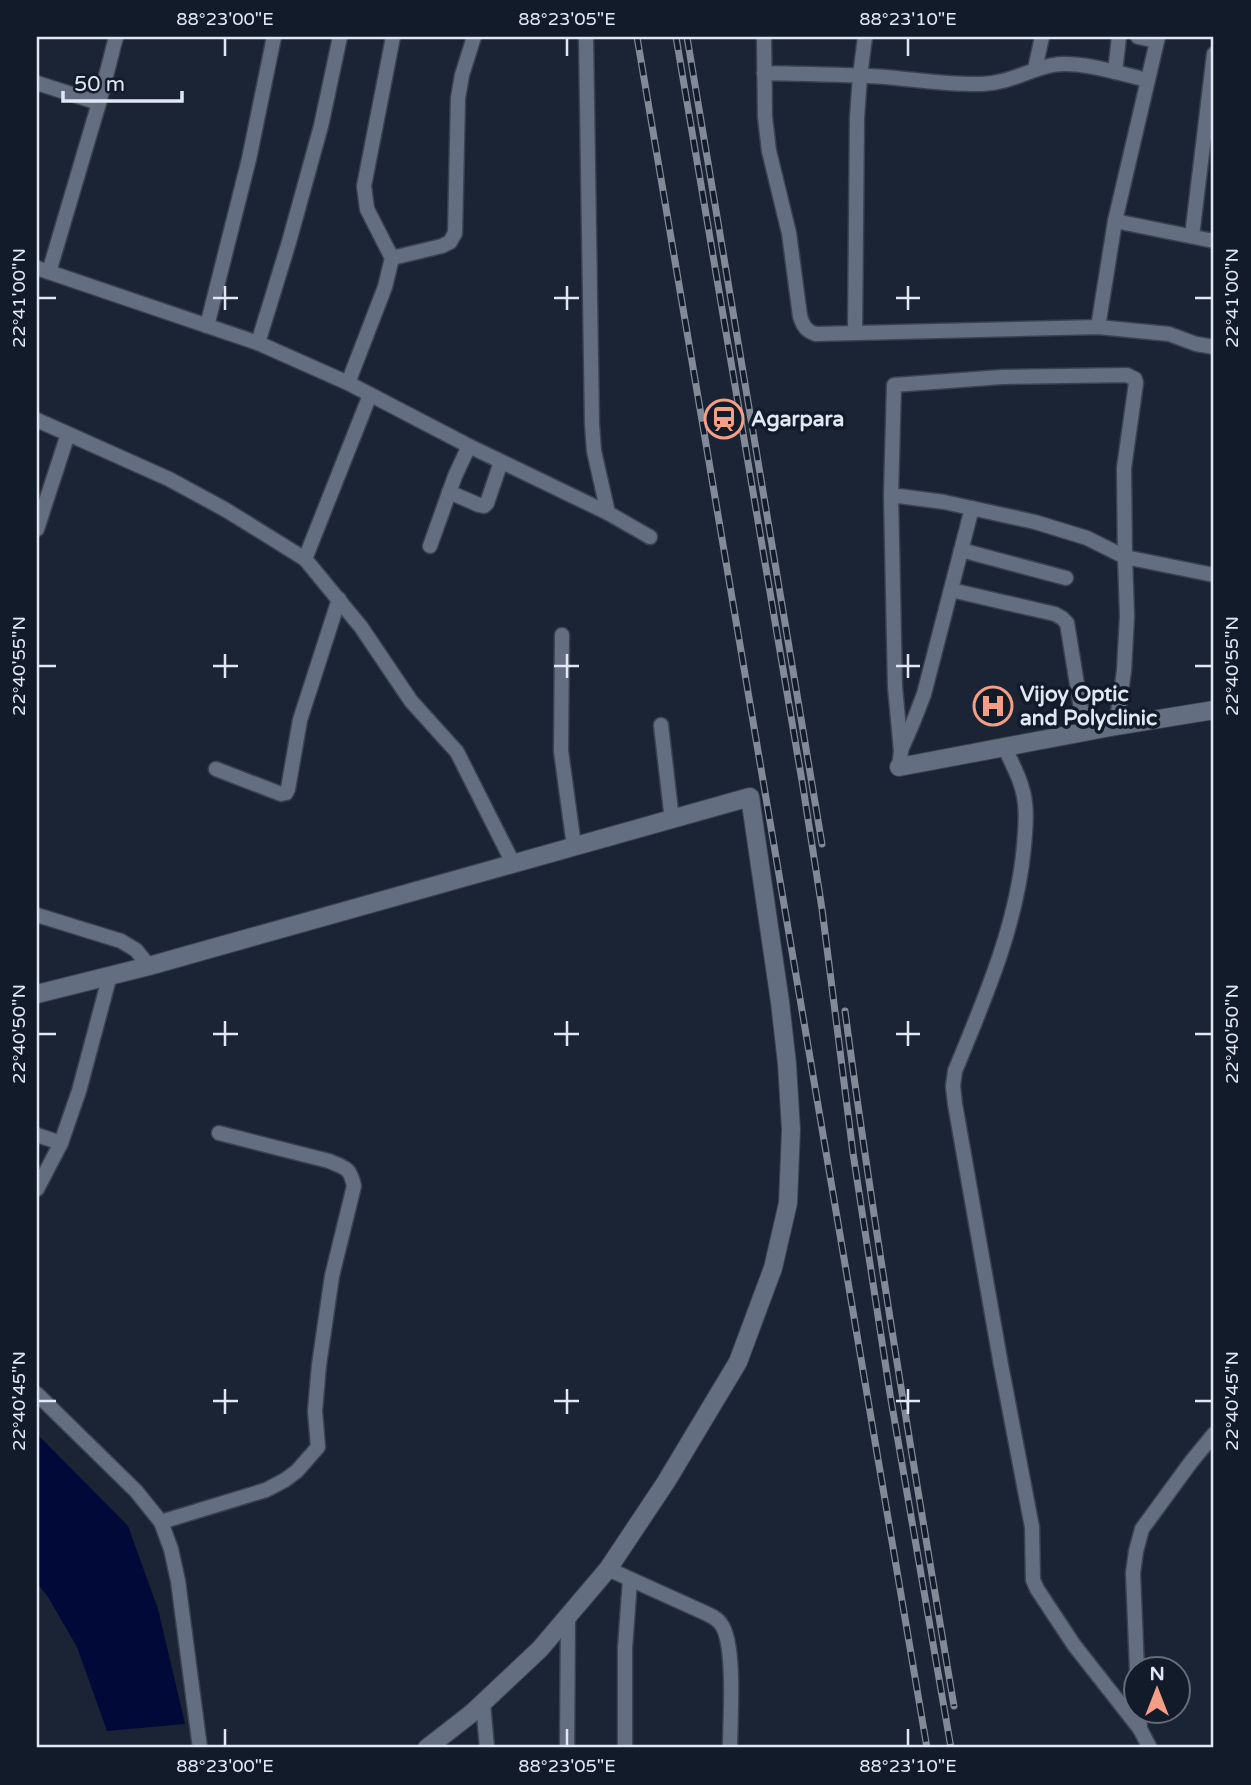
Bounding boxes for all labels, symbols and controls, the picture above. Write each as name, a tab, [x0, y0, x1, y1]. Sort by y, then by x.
text: 88°23'00"E	[176, 8, 274, 30]
text: 88°23'05"E	[518, 8, 616, 30]
text: 88°23'10"E	[859, 8, 957, 30]
scale bar	[63, 60, 182, 104]
text: 50 m	[74, 72, 125, 97]
text: 22°41'00"N	[8, 248, 30, 348]
text: 22°41'00"N	[1221, 248, 1243, 348]
station icon: Agarpara	[703, 398, 745, 440]
place label: Agarpara	[751, 407, 844, 432]
text: 22°40'55"N	[8, 616, 30, 716]
text: 22°40'55"N	[1221, 616, 1243, 716]
place label: Vijoy Optic and Polyclinic	[1020, 682, 1157, 731]
hospital icon: Vijoy Optic and Polyclinic	[972, 685, 1014, 727]
text: 22°40'50"N	[8, 984, 30, 1084]
text: 22°40'50"N	[1221, 984, 1243, 1084]
text: 22°40'45"N	[8, 1351, 30, 1451]
text: 22°40'45"N	[1221, 1351, 1243, 1451]
north arrow	[1122, 1656, 1192, 1726]
text: N	[1149, 1663, 1165, 1685]
text: 88°23'00"E	[176, 1755, 274, 1777]
text: 88°23'05"E	[518, 1755, 616, 1777]
text: 88°23'10"E	[859, 1755, 957, 1777]

